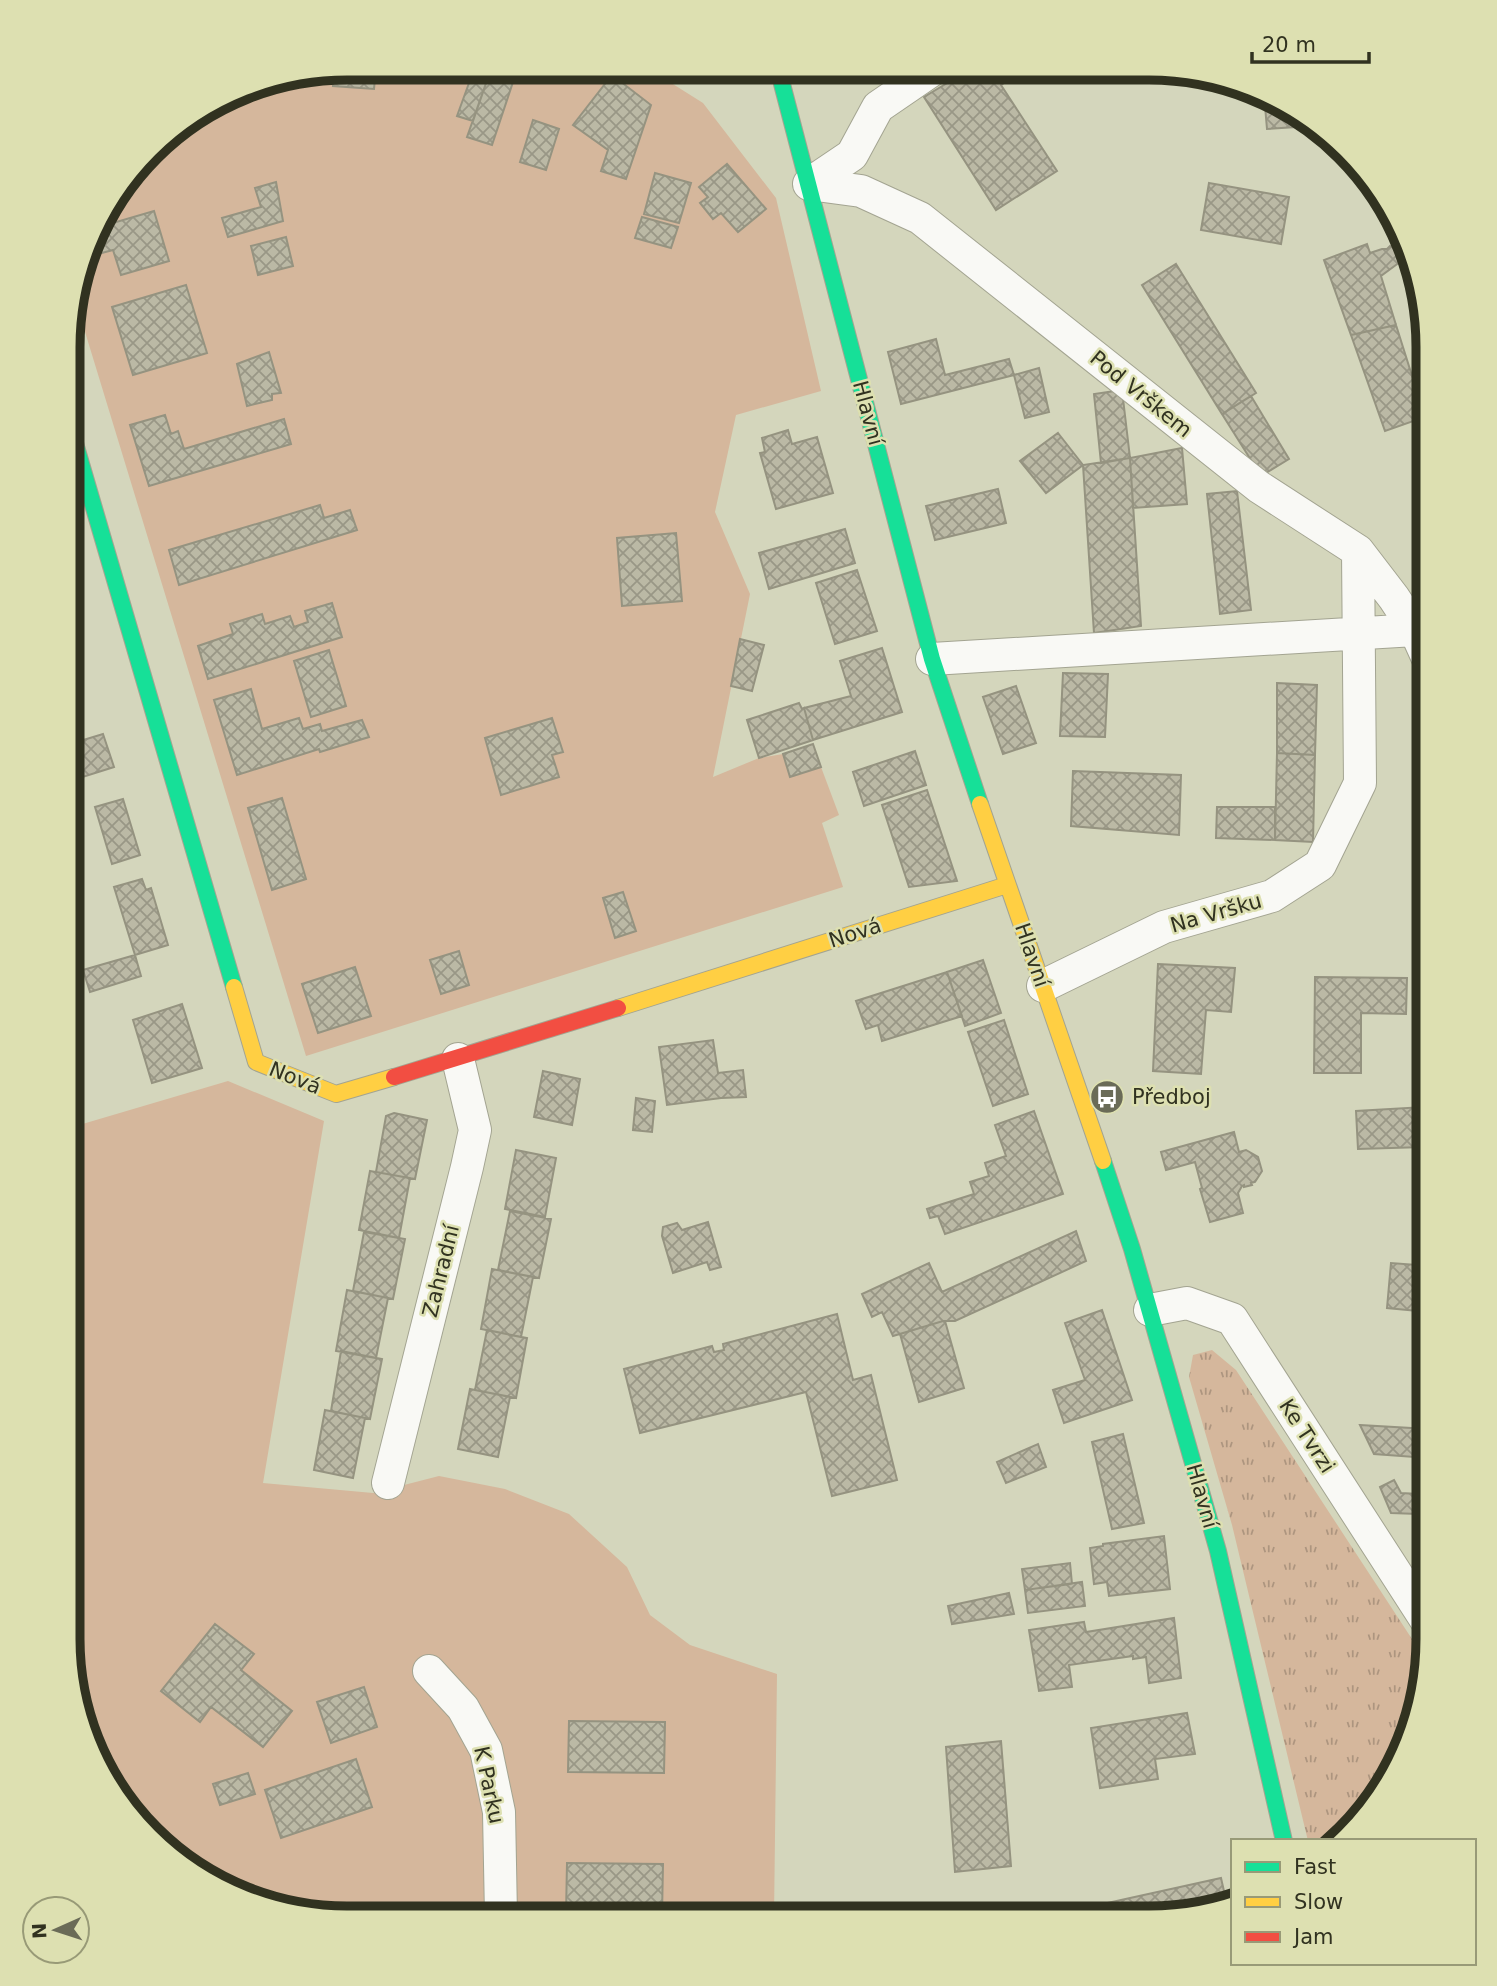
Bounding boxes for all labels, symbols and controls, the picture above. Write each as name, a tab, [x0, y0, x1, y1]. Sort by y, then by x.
scale bar	[1252, 21, 1369, 65]
text: 20 m	[1262, 33, 1316, 57]
street label: Pod Vrškem	[1085, 346, 1197, 442]
street label: Hlavní	[848, 378, 888, 449]
street label: Na Vršku	[1167, 889, 1265, 937]
street label: Nová	[826, 913, 884, 953]
street label: Hlavní	[1010, 920, 1054, 991]
street label: Nová	[266, 1057, 324, 1099]
bus stop icon: Předboj	[1088, 1078, 1126, 1116]
place label: Předboj	[1132, 1085, 1211, 1109]
street label: Zahradní	[418, 1221, 464, 1320]
street label: Ke Tvrzi	[1274, 1395, 1340, 1477]
street label: Hlavní	[1181, 1461, 1223, 1532]
street label: K Parku	[469, 1744, 509, 1826]
legend	[1231, 1839, 1476, 1965]
text: Fast	[1294, 1855, 1336, 1879]
text: Slow	[1294, 1890, 1343, 1914]
north arrow	[21, 1895, 91, 1965]
text: N	[28, 1922, 50, 1939]
text: Jam	[1292, 1925, 1334, 1949]

